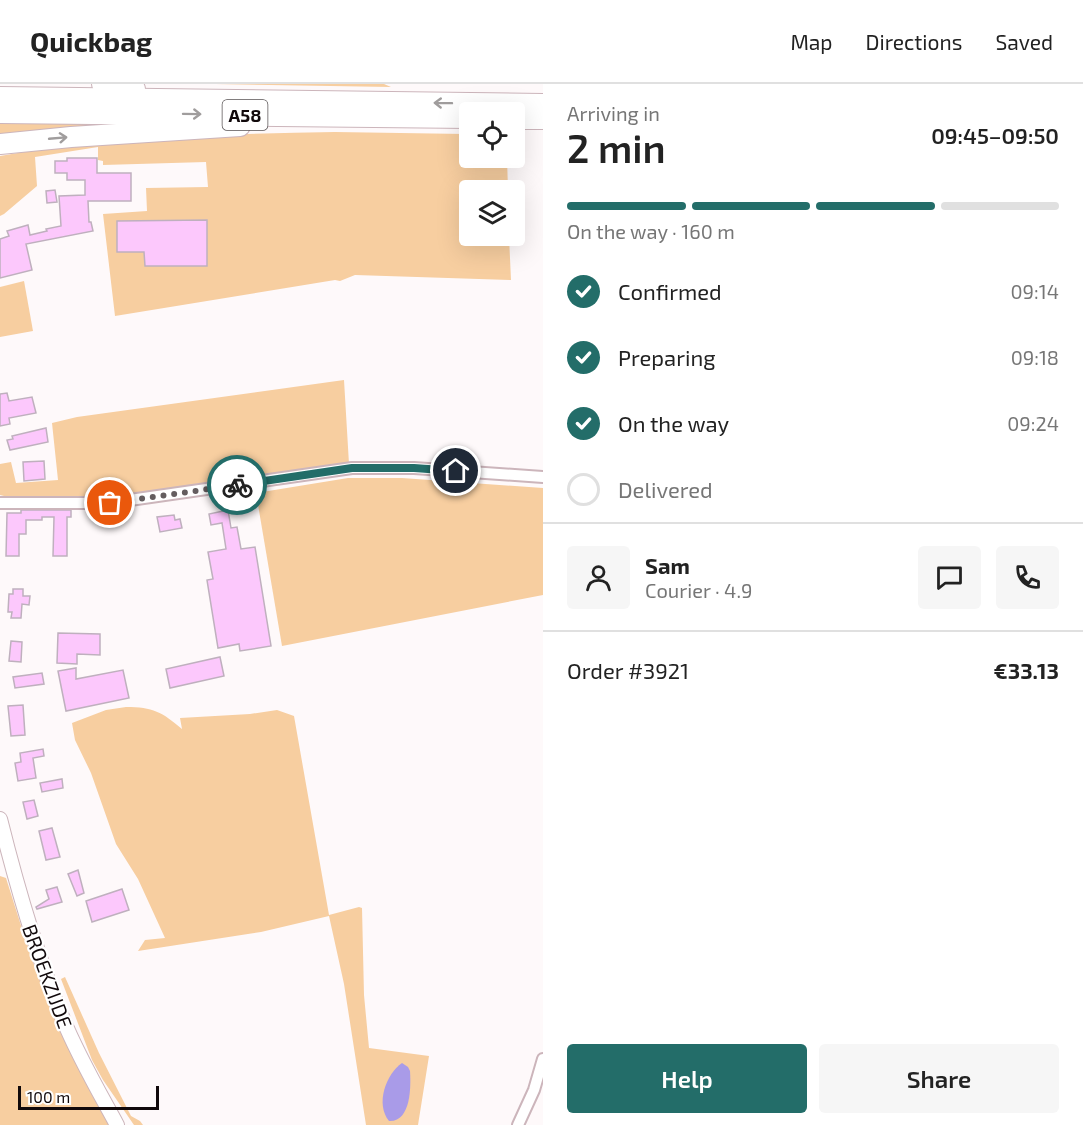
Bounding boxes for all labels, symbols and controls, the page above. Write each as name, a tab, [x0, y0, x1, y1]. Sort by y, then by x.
text: Quickbag	[30, 24, 152, 58]
text: Map	[790, 29, 833, 54]
text: Directions	[866, 29, 962, 54]
text: Saved	[995, 29, 1053, 54]
one-way arrow	[433, 97, 453, 109]
road number: A58	[222, 100, 268, 130]
text: Arriving in	[567, 101, 660, 125]
map controls	[459, 102, 525, 246]
button: locate	[459, 102, 525, 168]
one-way arrow	[181, 108, 201, 120]
text: 09:45–09:50	[931, 122, 1059, 148]
text: 2 min	[567, 124, 666, 171]
one-way arrow	[48, 132, 68, 143]
button: layers	[459, 180, 525, 246]
text: On the way · 160 m	[567, 219, 735, 243]
icon: check	[567, 275, 600, 308]
text: Confirmed	[618, 278, 722, 304]
text: 09:14	[1011, 279, 1059, 303]
icon: check	[567, 341, 600, 374]
text: Preparing	[618, 344, 716, 370]
text: 09:18	[1011, 345, 1059, 369]
icon: check	[567, 407, 600, 440]
text: On the way	[618, 410, 729, 436]
text: 09:24	[1007, 411, 1059, 435]
pin	[430, 445, 481, 496]
icon: home	[439, 454, 472, 487]
courier	[207, 455, 267, 515]
icon: bike	[221, 469, 254, 502]
text: Delivered	[618, 476, 713, 502]
pin	[84, 477, 135, 528]
icon: bag	[93, 486, 126, 519]
button: person	[567, 546, 630, 609]
button: chat	[918, 546, 981, 609]
button: phone	[996, 546, 1059, 609]
text: Sam	[645, 552, 690, 578]
text: Courier · 4.9	[645, 578, 752, 602]
text: Order #3921	[567, 657, 689, 683]
text: €33.13	[994, 657, 1059, 683]
street label: BROEKZIJDE	[18, 921, 78, 1031]
button: Help	[567, 1044, 807, 1113]
button: Share	[819, 1044, 1059, 1113]
scale bar	[18, 1083, 159, 1110]
text: 100 m	[27, 1087, 70, 1106]

